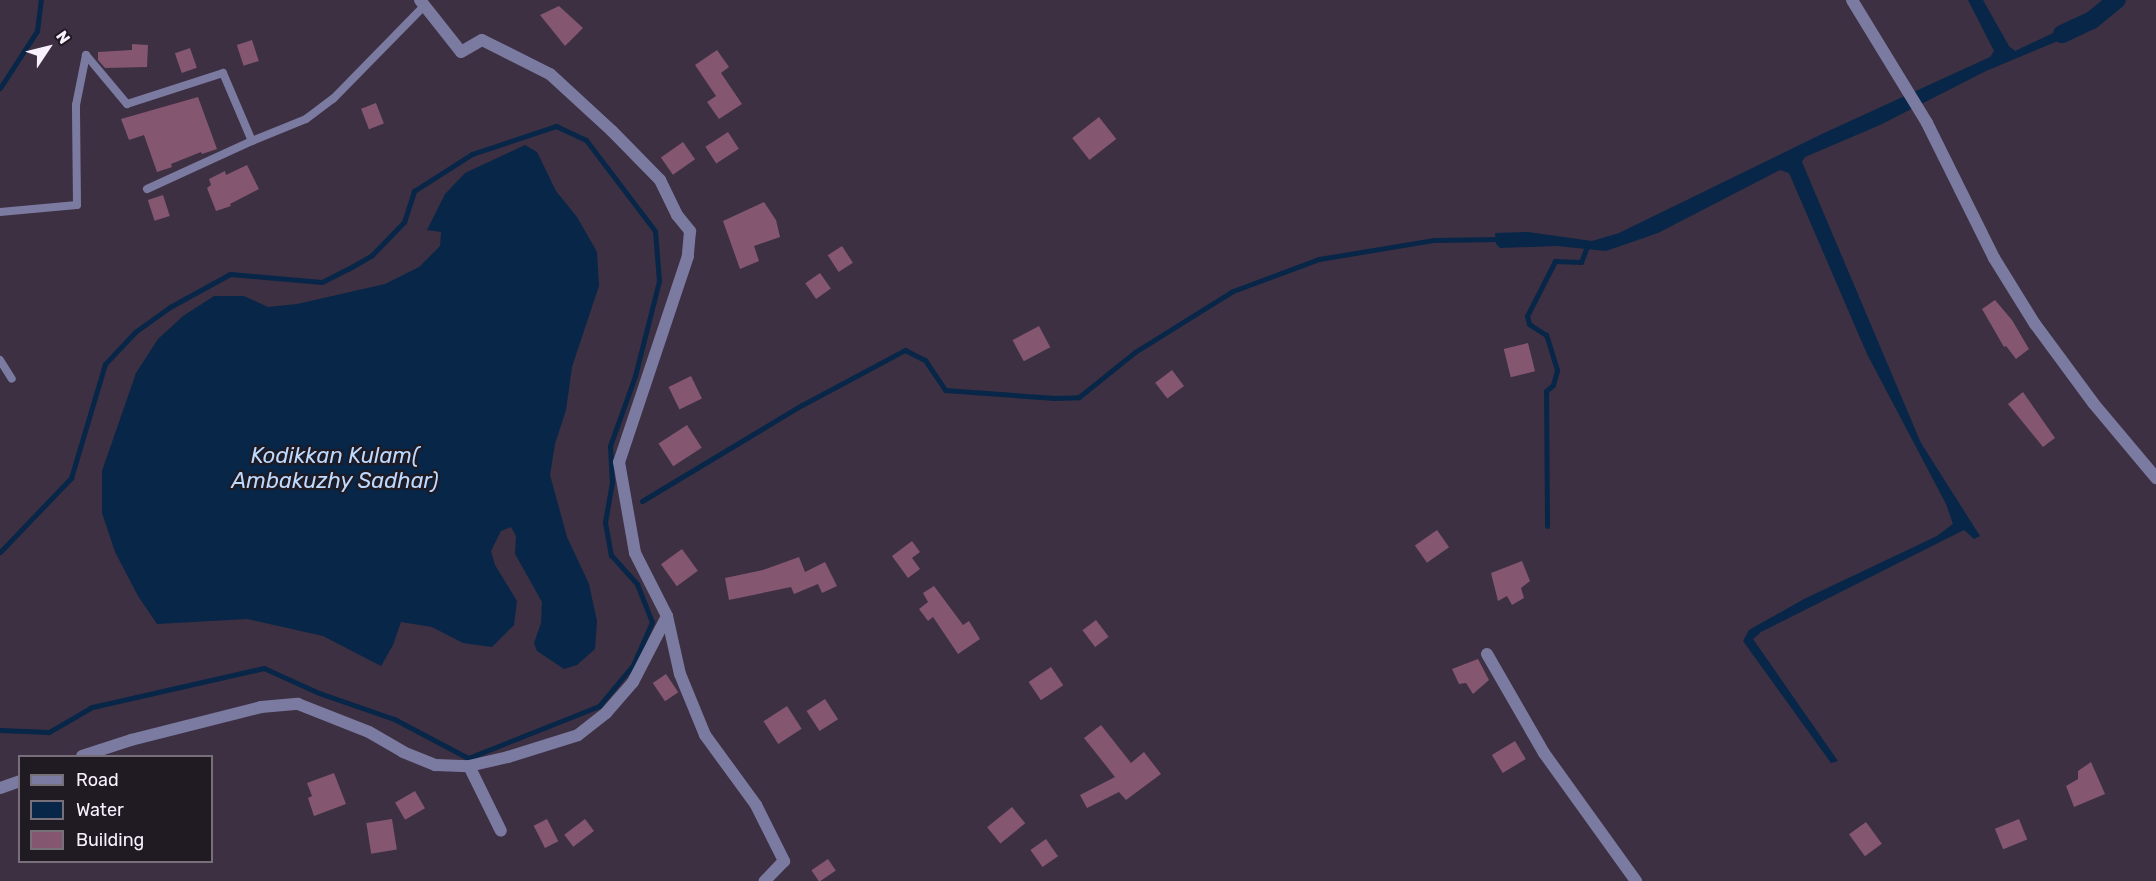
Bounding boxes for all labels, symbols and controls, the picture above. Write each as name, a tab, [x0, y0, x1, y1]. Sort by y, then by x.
north arrow	[18, 18, 78, 78]
text: N	[52, 27, 74, 48]
water label: Kodikkan Kulam( Ambakuzhy Sadhar)	[231, 442, 439, 494]
legend	[18, 755, 213, 863]
text: Road	[76, 769, 119, 791]
text: Water	[76, 799, 124, 821]
text: Building	[76, 829, 144, 851]

